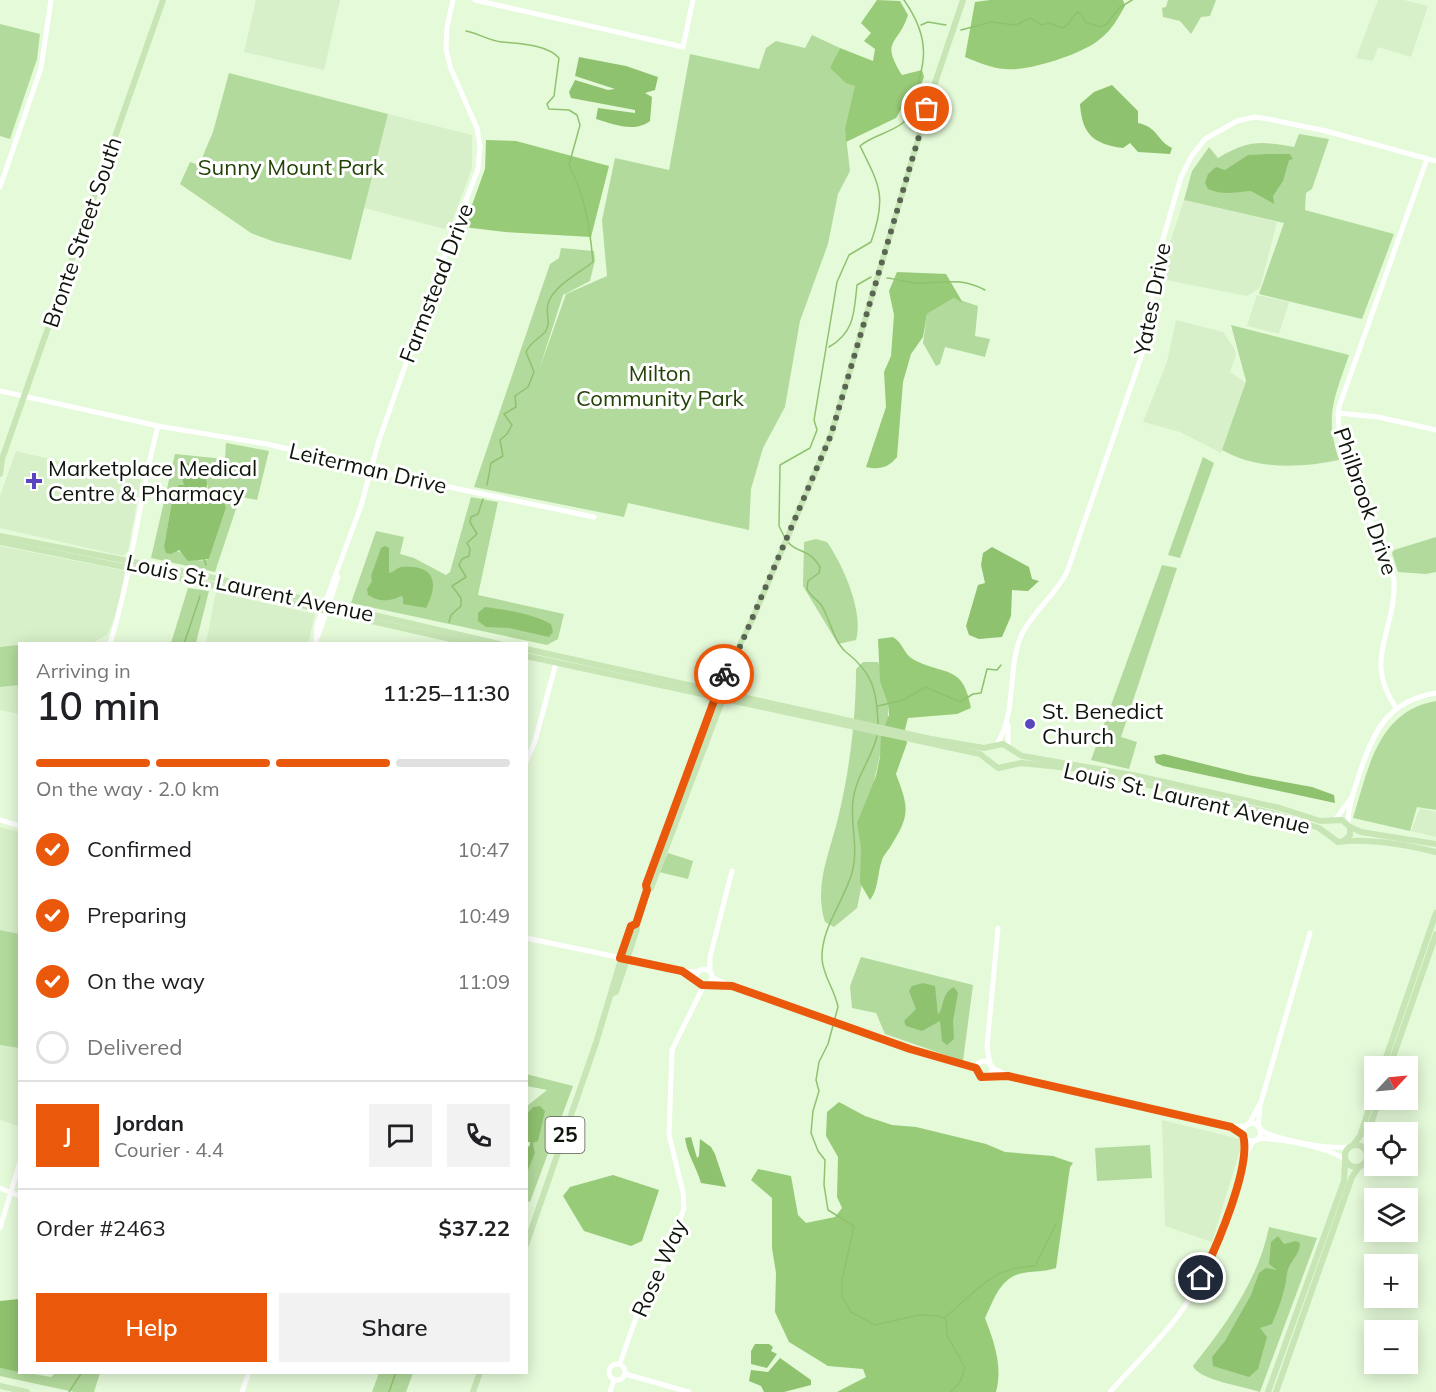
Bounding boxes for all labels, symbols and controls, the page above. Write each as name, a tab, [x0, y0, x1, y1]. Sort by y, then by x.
pin	[901, 83, 952, 134]
icon: bag	[910, 92, 943, 125]
street label: Bronte Street South	[36, 133, 128, 331]
park label: Sunny Mount Park	[198, 153, 385, 181]
street label: Farmstead Drive	[393, 200, 479, 366]
street label: Yates Drive	[1127, 240, 1177, 359]
park label: Milton Community Park	[576, 359, 745, 412]
street label: Philbrook Drive	[1328, 424, 1404, 578]
street label: Leiterman Drive	[286, 436, 450, 500]
place label: Marketplace Medical Centre & Pharmacy	[48, 454, 257, 507]
marker: Marketplace Medical Centre & Pharmacy	[25, 472, 43, 490]
street label: Louis St. Laurent Avenue	[124, 548, 376, 628]
courier	[694, 644, 754, 704]
text: Arriving in	[36, 658, 131, 683]
icon: bike	[708, 658, 741, 691]
text: 11:25–11:30	[383, 679, 510, 707]
text: 10 min	[36, 681, 161, 730]
place label: St. Benedict Church	[1042, 697, 1164, 750]
marker: St. Benedict Church	[1023, 717, 1037, 731]
street label: Louis St. Laurent Avenue	[1061, 756, 1313, 840]
text: On the way · 2.0 km	[36, 776, 220, 801]
icon: check	[36, 833, 69, 866]
text: Confirmed	[87, 835, 192, 863]
text: 10:47	[457, 837, 510, 862]
icon: check	[36, 899, 69, 932]
text: Preparing	[87, 901, 187, 929]
text: 10:49	[457, 903, 510, 928]
icon: check	[36, 965, 69, 998]
text: On the way	[87, 967, 205, 995]
text: 11:09	[457, 969, 510, 994]
text: Delivered	[87, 1033, 182, 1061]
north arrow	[1364, 1056, 1418, 1110]
map controls	[1364, 1056, 1418, 1374]
button: chat	[369, 1104, 432, 1167]
button: phone	[447, 1104, 510, 1167]
text: Jordan	[114, 1109, 184, 1137]
road number: 25	[546, 1117, 584, 1153]
text: J	[64, 1121, 71, 1149]
button: locate	[1364, 1122, 1418, 1176]
text: Courier · 4.4	[114, 1137, 224, 1162]
button: layers	[1364, 1188, 1418, 1242]
text: Order #2463	[36, 1214, 166, 1242]
text: $37.22	[439, 1214, 510, 1242]
street label: Rose Way	[625, 1214, 693, 1321]
pin	[1175, 1252, 1226, 1303]
button: +	[1364, 1254, 1418, 1308]
icon: home	[1184, 1261, 1217, 1294]
button: Help	[36, 1293, 267, 1362]
button: Share	[279, 1293, 510, 1362]
button: −	[1364, 1320, 1418, 1374]

